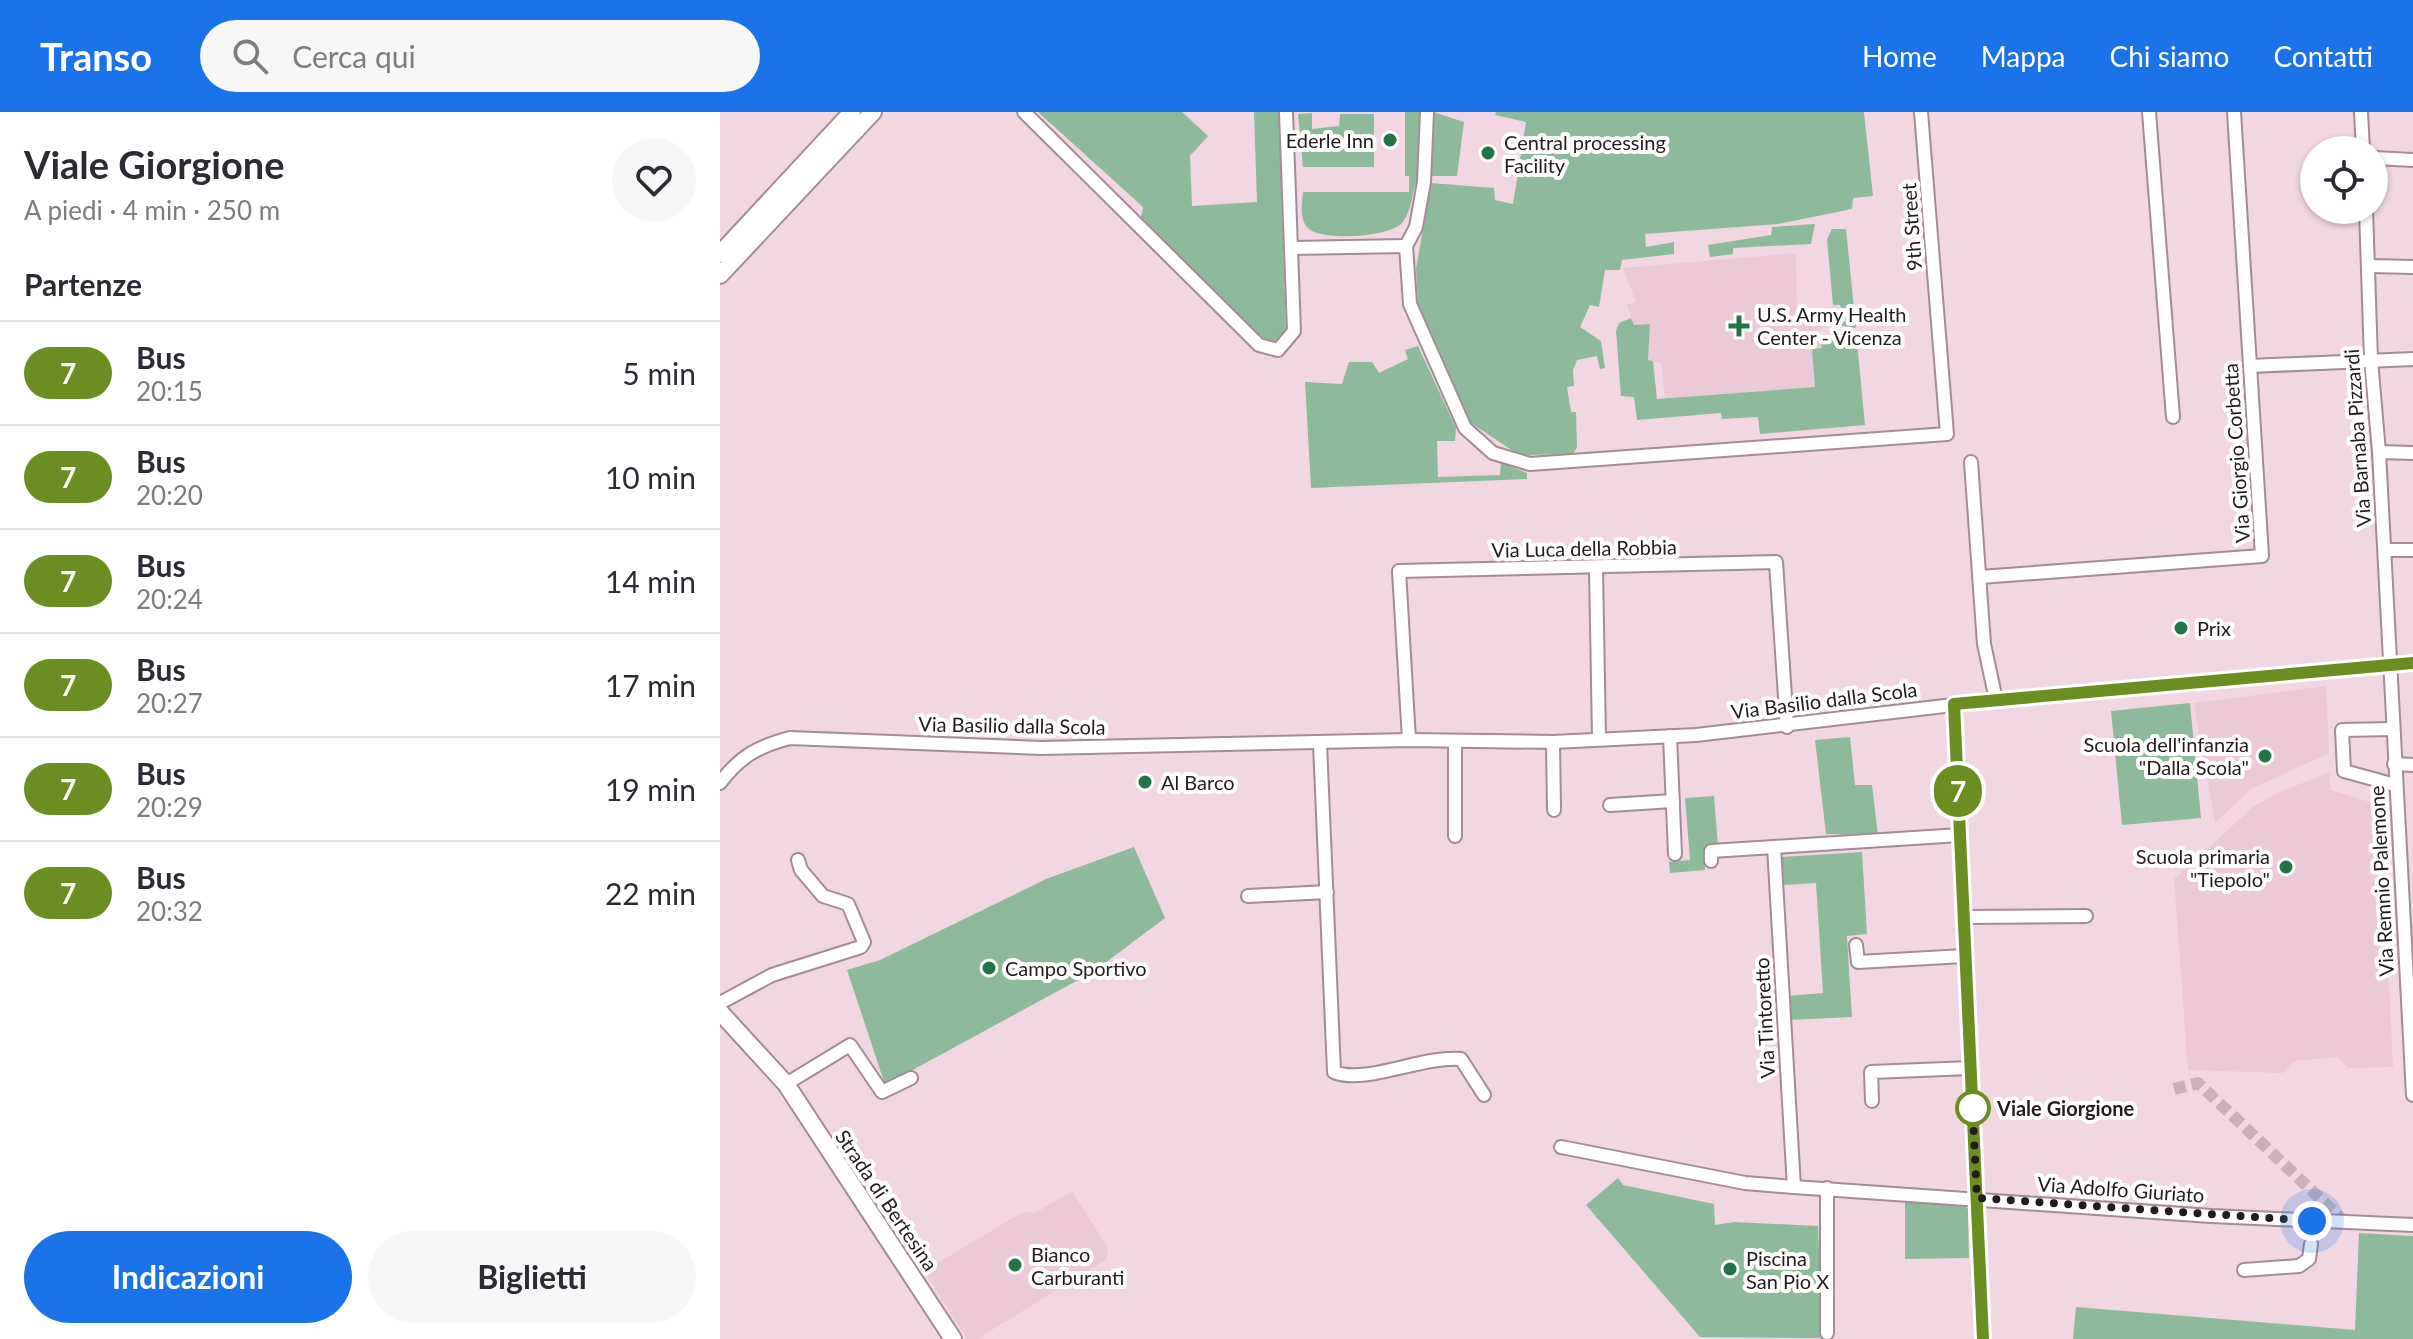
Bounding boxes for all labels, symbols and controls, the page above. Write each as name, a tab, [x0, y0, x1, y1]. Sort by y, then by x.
search box	[200, 20, 760, 92]
text: Transo	[40, 33, 152, 79]
icon: search	[228, 34, 272, 78]
text: Cerca qui	[292, 38, 416, 74]
text: Home	[1862, 39, 1937, 73]
text: Mappa	[1981, 39, 2066, 73]
text: Chi siamo	[2110, 39, 2229, 73]
text: Contatti	[2273, 39, 2373, 73]
place label: Ederle Inn	[1286, 128, 1374, 152]
place label: Central processing Facility	[1504, 130, 1666, 177]
marker: Ederle Inn	[1381, 131, 1399, 149]
map controls	[2300, 136, 2388, 224]
button: locate	[2300, 136, 2388, 224]
button: heart	[612, 138, 696, 222]
text: Viale Giorgione	[24, 141, 285, 187]
marker: Central processing Facility	[1479, 144, 1497, 162]
street label: 9th Street	[1896, 182, 1926, 272]
text: A piedi · 4 min · 250 m	[24, 194, 280, 226]
text: Partenze	[24, 266, 142, 302]
place label: U.S. Army Health Center - Vicenza	[1757, 302, 1906, 349]
marker: U.S. Army Health Center - Vicenza	[1728, 315, 1750, 337]
text: Bus	[136, 339, 186, 375]
street label: Via Barnaba Pizzardi	[2339, 348, 2375, 528]
text: 5 min	[622, 355, 696, 391]
text: 7	[60, 356, 76, 390]
street label: Via Giorgio Corbetta	[2218, 362, 2254, 544]
text: 20:15	[136, 375, 203, 407]
text: Bus	[136, 443, 186, 479]
text: 10 min	[605, 459, 696, 495]
text: 7	[60, 460, 76, 494]
text: 20:20	[136, 479, 203, 511]
street label: Via Luca della Robbia	[1491, 534, 1677, 562]
text: Bus	[136, 547, 186, 583]
text: 14 min	[605, 563, 696, 599]
text: 7	[60, 564, 76, 598]
text: 20:24	[136, 583, 203, 615]
place label: Prix	[2197, 616, 2231, 640]
marker: Prix	[2172, 619, 2190, 637]
text: Bus	[136, 651, 186, 687]
text: 17 min	[605, 667, 696, 703]
text: 7	[60, 668, 76, 702]
street label: Via Basilio dalla Scola	[1730, 677, 1918, 723]
text: 20:27	[136, 687, 203, 719]
street label: Via Basilio dalla Scola	[918, 711, 1106, 739]
place label: Scuola dell'infanzia "Dalla Scola"	[2083, 732, 2249, 779]
marker: Scuola dell'infanzia "Dalla Scola"	[2256, 747, 2274, 765]
text: Bus	[136, 755, 186, 791]
line badge: 7	[1932, 765, 1984, 817]
place label: Al Barco	[1161, 770, 1235, 794]
text: 19 min	[605, 771, 696, 807]
text: 7	[60, 772, 76, 806]
marker: Al Barco	[1136, 773, 1154, 791]
text: 7	[1950, 774, 1966, 808]
street label: Via Remnio Palemone	[2364, 785, 2398, 977]
text: 20:29	[136, 791, 203, 823]
place label: Scuola primaria "Tiepolo"	[2136, 844, 2270, 891]
marker: Scuola primaria "Tiepolo"	[2277, 858, 2295, 876]
text: Bus	[136, 859, 186, 895]
text: 22 min	[605, 875, 696, 911]
text: 7	[60, 876, 76, 910]
text: 20:32	[136, 895, 203, 927]
place label: Campo Sportivo	[1005, 956, 1147, 980]
street label: Via Tintoretto	[1749, 957, 1779, 1079]
marker: Campo Sportivo	[980, 959, 998, 977]
marker: Viale Giorgione	[1956, 1091, 1990, 1125]
place label: Viale Giorgione	[1996, 1096, 2134, 1120]
street label: Strada di Bertesina	[831, 1125, 943, 1275]
street label: Via Adolfo Giuriato	[2037, 1171, 2205, 1207]
your location	[2292, 1201, 2332, 1241]
button: Indicazioni	[24, 1231, 352, 1323]
button: Biglietti	[368, 1231, 696, 1323]
place label: Bianco Carburanti	[1031, 1242, 1124, 1289]
place label: Piscina San Pio X	[1746, 1246, 1829, 1293]
marker: Bianco Carburanti	[1006, 1256, 1024, 1274]
marker: Piscina San Pio X	[1721, 1260, 1739, 1278]

